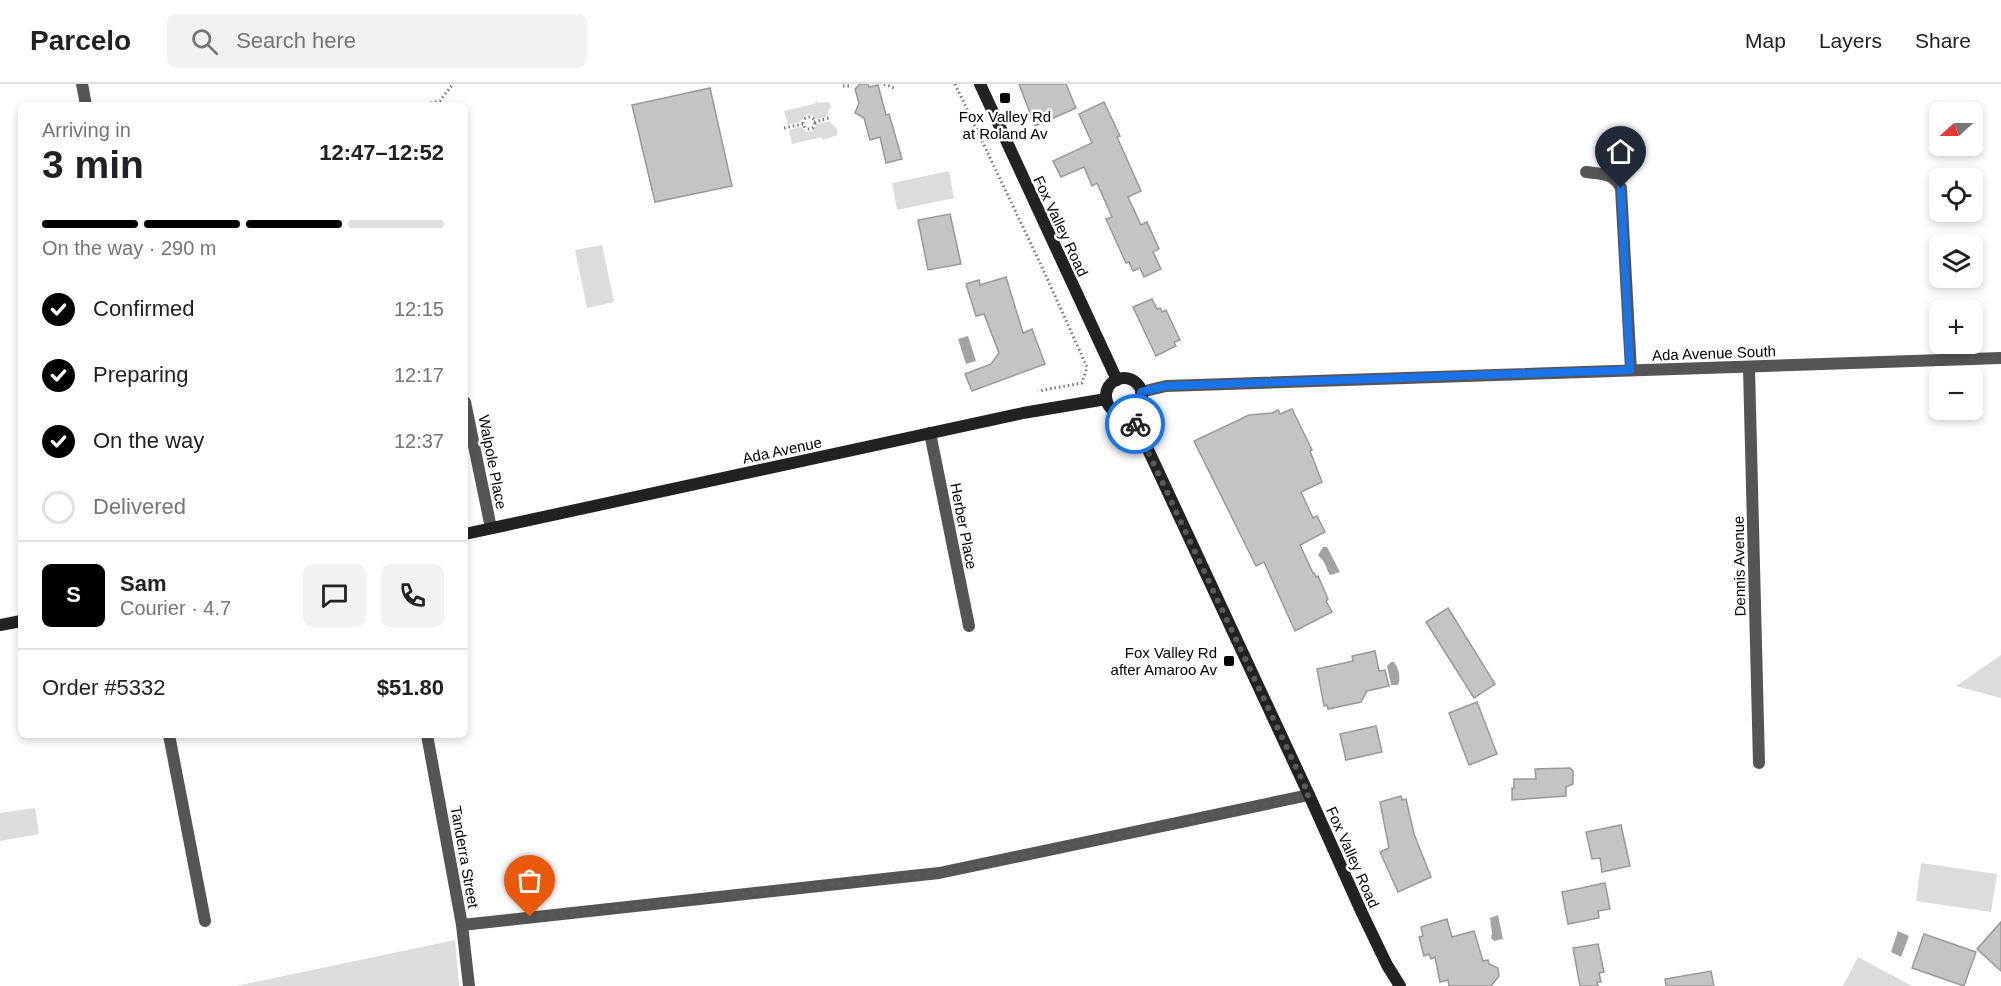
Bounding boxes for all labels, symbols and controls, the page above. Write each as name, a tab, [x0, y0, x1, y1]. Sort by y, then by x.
search box	[167, 14, 587, 68]
text: Parcelo	[30, 25, 131, 56]
icon: search	[188, 25, 221, 58]
text: Search here	[236, 28, 356, 53]
text: Map	[1745, 29, 1786, 52]
text: Layers	[1819, 29, 1882, 52]
text: Share	[1915, 29, 1971, 52]
marker: Fox Valley Rd at Roland Av	[998, 91, 1012, 105]
north arrow	[1929, 102, 1983, 156]
map controls	[1929, 102, 1983, 420]
place label: Fox Valley Rd at Roland Av	[959, 108, 1051, 142]
text: Arriving in	[42, 119, 131, 141]
pin	[1595, 126, 1646, 188]
icon: home	[1604, 135, 1637, 168]
text: 12:47–12:52	[319, 140, 444, 165]
text: 3 min	[42, 143, 144, 186]
button: locate	[1929, 168, 1983, 222]
street label: Fox Valley Road	[1030, 173, 1092, 279]
button: layers	[1929, 234, 1983, 288]
text: On the way · 290 m	[42, 237, 217, 259]
icon: check	[42, 293, 75, 326]
text: Confirmed	[93, 296, 194, 321]
text: 12:15	[394, 298, 444, 320]
button: +	[1929, 300, 1983, 354]
street label: Ada Avenue South	[1652, 342, 1776, 364]
icon: check	[42, 359, 75, 392]
text: Preparing	[93, 362, 188, 387]
text: 12:17	[394, 364, 444, 386]
button: −	[1929, 366, 1983, 420]
courier	[1105, 394, 1165, 454]
icon: bike	[1119, 408, 1152, 441]
street label: Walpole Place	[476, 414, 510, 510]
icon: check	[42, 425, 75, 458]
text: On the way	[93, 428, 204, 453]
text: 12:37	[394, 430, 444, 452]
street label: Ada Avenue	[741, 433, 823, 467]
street label: Herber Place	[947, 481, 981, 571]
text: Delivered	[93, 494, 186, 519]
street label: Dennis Avenue	[1730, 516, 1748, 616]
button: chat	[303, 564, 366, 627]
button: phone	[381, 564, 444, 627]
text: Sam	[120, 571, 166, 596]
text: S	[66, 582, 81, 607]
text: Courier · 4.7	[120, 597, 231, 619]
place label: Fox Valley Rd after Amaroo Av	[1111, 644, 1217, 678]
marker: Fox Valley Rd after Amaroo Av	[1222, 654, 1236, 668]
text: Order #5332	[42, 675, 166, 700]
text: $51.80	[377, 675, 444, 700]
street label: Fox Valley Road	[1323, 804, 1383, 910]
street label: Tanderra Street	[448, 805, 482, 910]
pin	[504, 855, 555, 917]
icon: bag	[513, 864, 546, 897]

